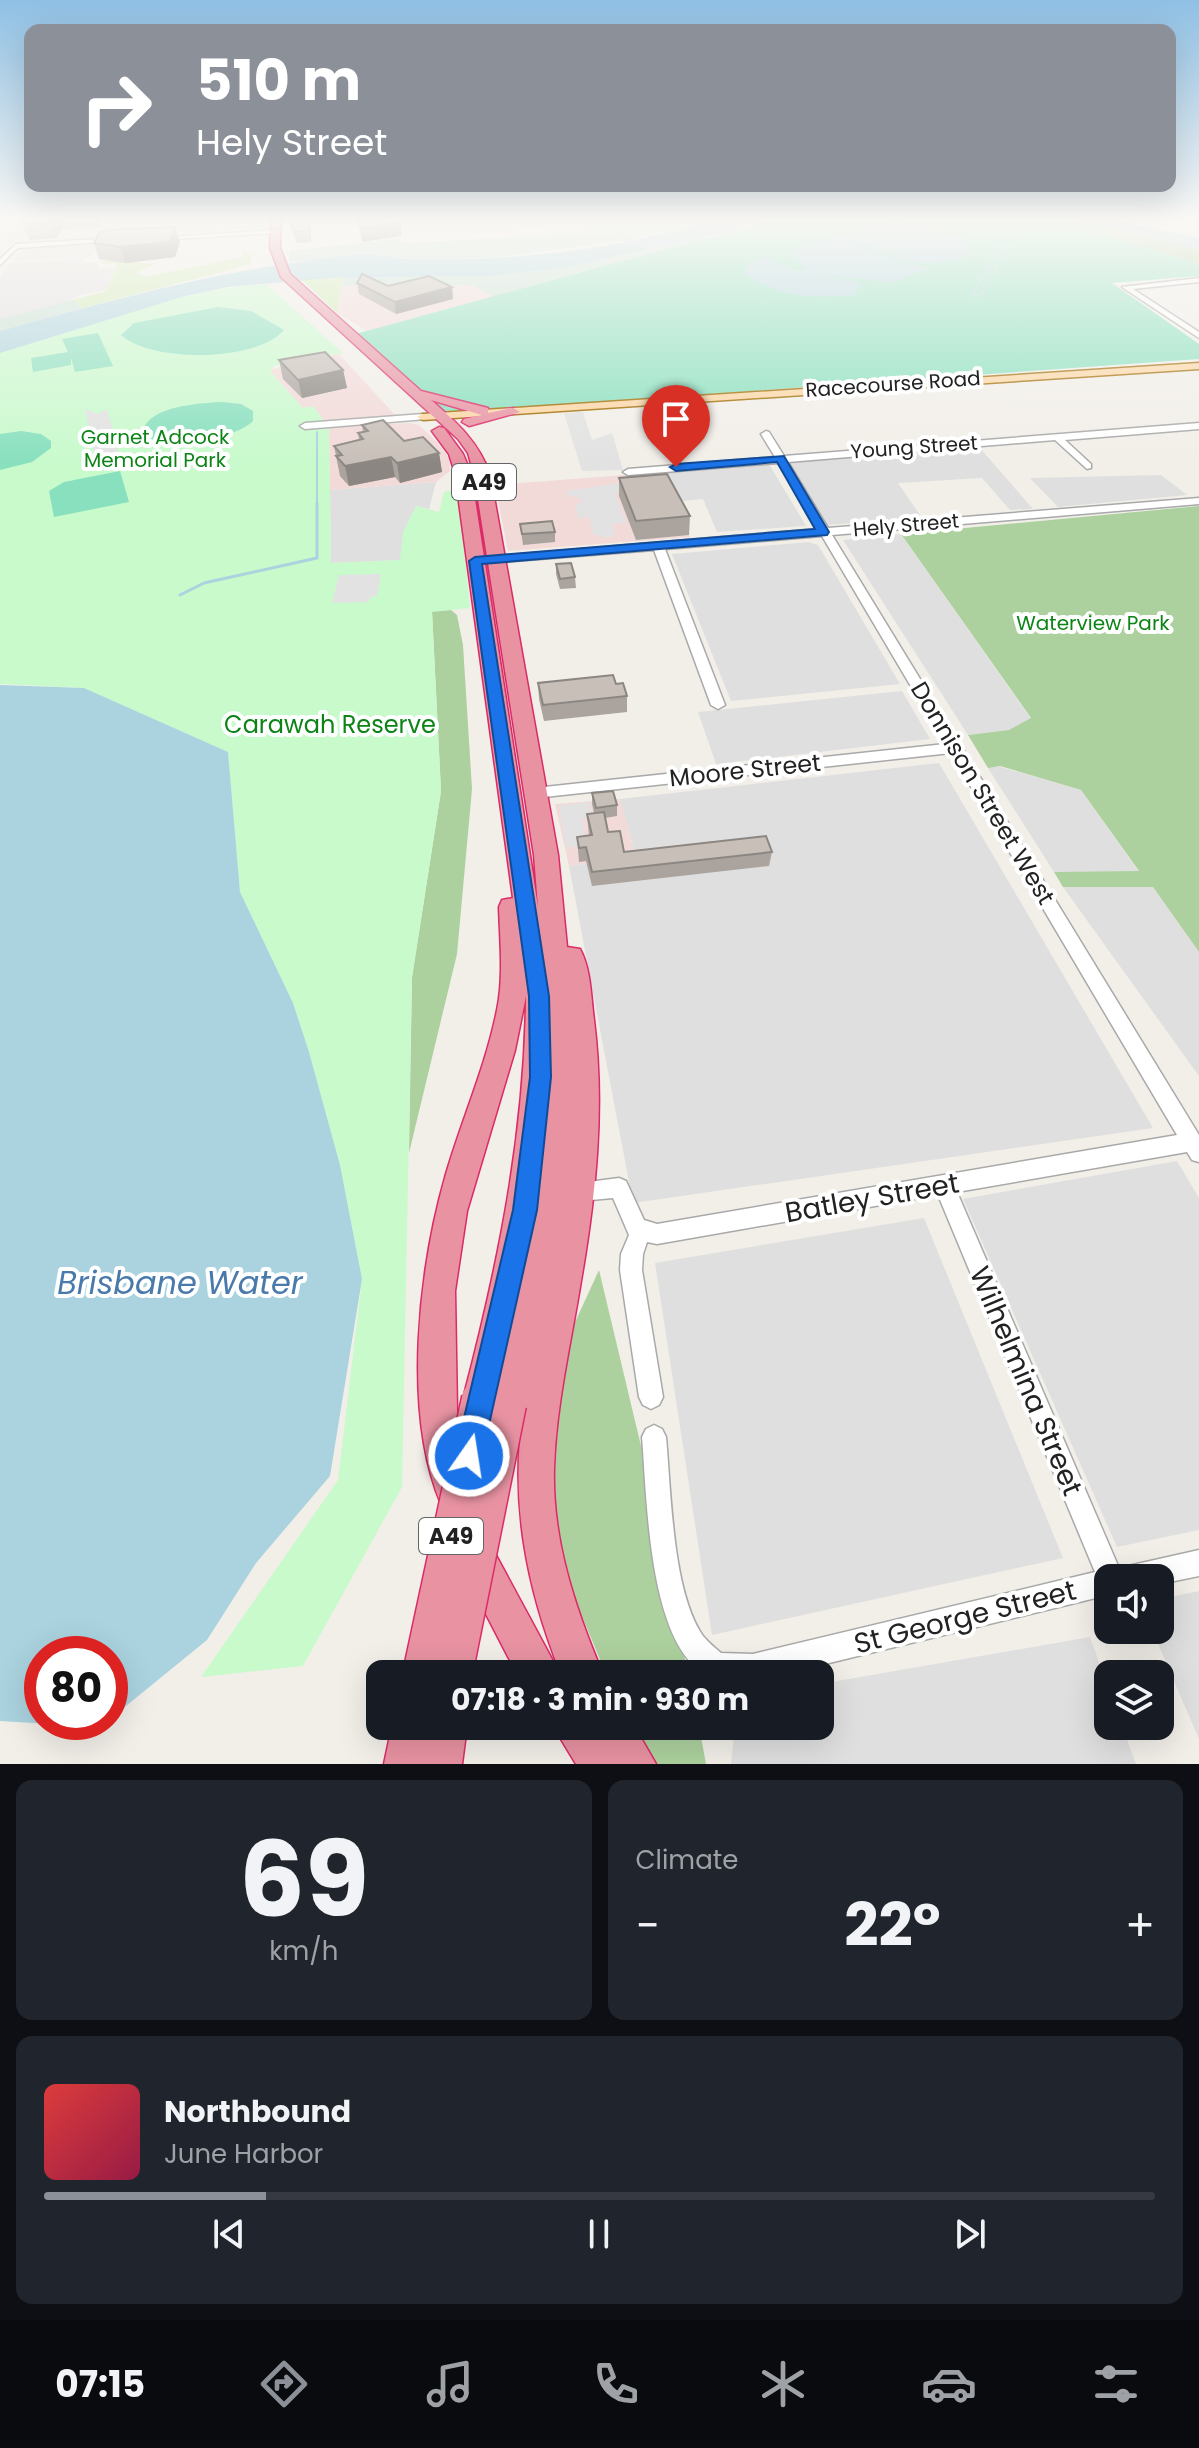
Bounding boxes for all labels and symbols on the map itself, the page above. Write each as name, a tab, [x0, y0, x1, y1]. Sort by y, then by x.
street label: Racecourse Road	[804, 364, 982, 404]
pin	[642, 385, 710, 467]
park label: Garnet Adcock Memorial Park	[81, 423, 230, 474]
street label: Young Street	[849, 429, 979, 465]
road number: A49	[452, 464, 516, 500]
street label: Hely Street	[852, 506, 960, 544]
park label: Waterview Park	[1016, 609, 1170, 637]
street label: Donnison Street West	[903, 675, 1063, 911]
park label: Carawah Reserve	[224, 708, 436, 741]
street label: Moore Street	[668, 746, 822, 794]
street label: Batley Street	[782, 1164, 962, 1232]
water label: Brisbane Water	[57, 1260, 304, 1305]
street label: Wilhelmina Street	[960, 1260, 1092, 1502]
position arrow	[427, 1414, 511, 1498]
road number: A49	[419, 1518, 483, 1554]
street label: St George Street	[850, 1571, 1080, 1663]
speed limit sign: 80	[24, 1636, 128, 1740]

